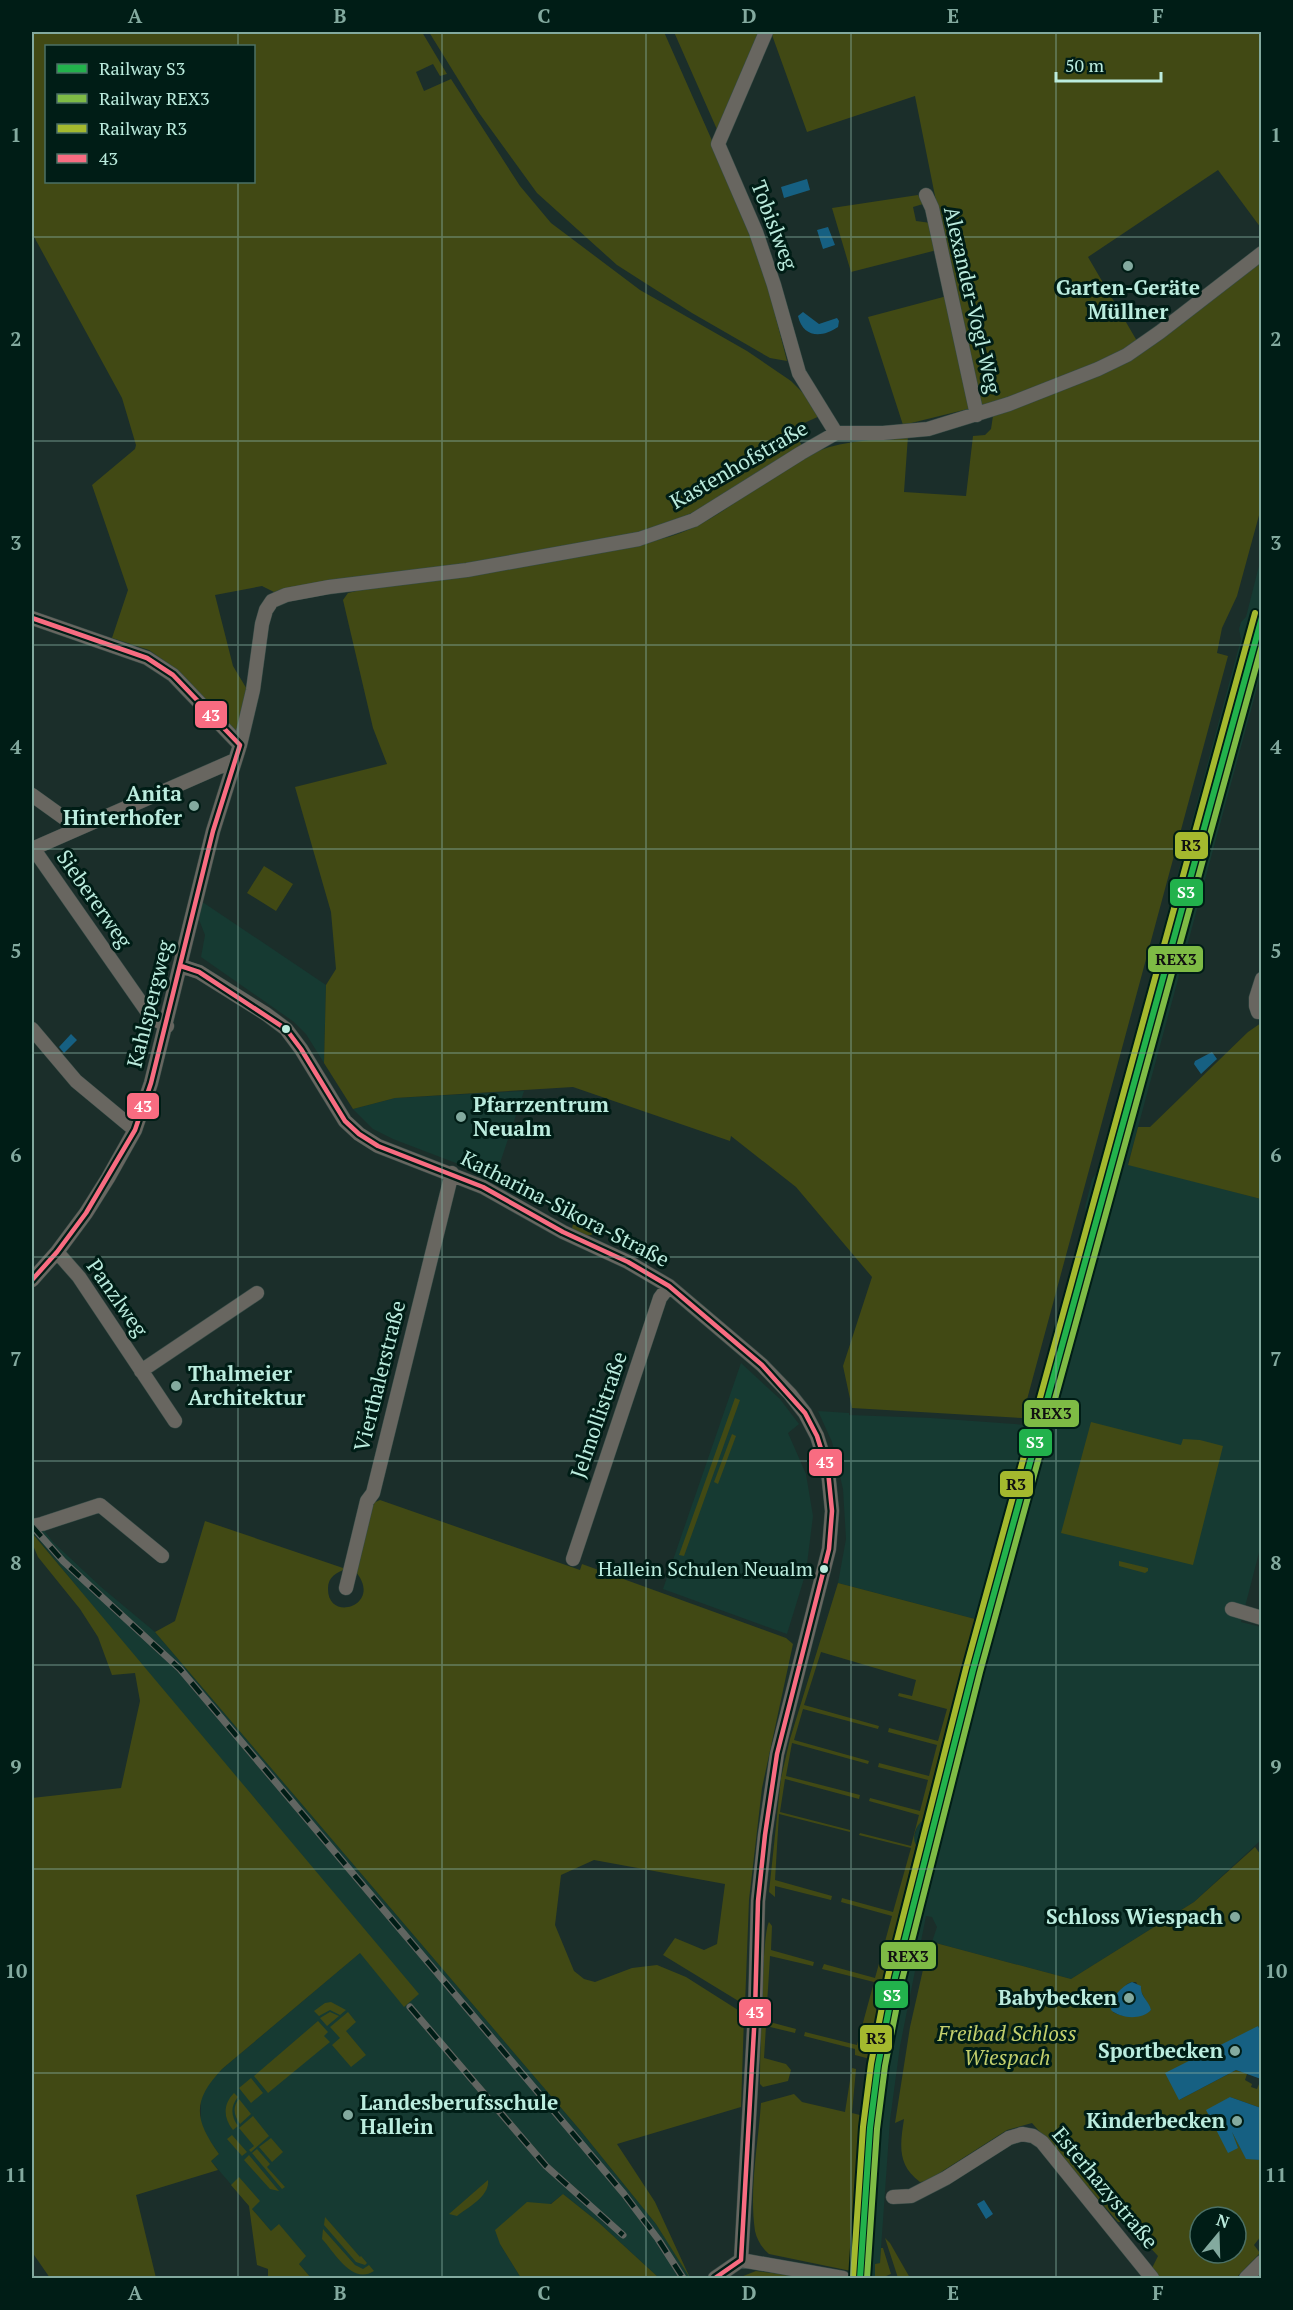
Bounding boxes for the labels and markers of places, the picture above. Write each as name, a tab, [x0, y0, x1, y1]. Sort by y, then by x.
marker: Garten-Geräte Müllner	[1121, 259, 1135, 273]
place label: Garten-Geräte Müllner	[1056, 273, 1200, 325]
place label: Anita Hinterhofer	[63, 779, 182, 831]
marker: Anita Hinterhofer	[187, 799, 201, 813]
unlabelled marker	[280, 1023, 292, 1035]
place label: Pfarrzentrum Neualm	[473, 1090, 610, 1142]
marker: Pfarrzentrum Neualm	[454, 1110, 468, 1124]
place label: Thalmeier Architektur	[188, 1359, 305, 1411]
marker: Thalmeier Architektur	[169, 1379, 183, 1393]
place label: Hallein Schulen Neualm	[598, 1555, 813, 1582]
marker: Hallein Schulen Neualm	[818, 1563, 830, 1575]
place label: Schloss Wiespach	[1046, 1902, 1224, 1930]
marker: Schloss Wiespach	[1228, 1910, 1242, 1924]
place label: Babybecken	[998, 1983, 1117, 2011]
marker: Babybecken	[1122, 1991, 1136, 2005]
place label: Sportbecken	[1098, 2036, 1223, 2064]
marker: Sportbecken	[1228, 2044, 1242, 2058]
place label: Landesberufsschule Hallein	[360, 2088, 558, 2140]
place label: Kinderbecken	[1086, 2106, 1225, 2134]
marker: Landesberufsschule Hallein	[341, 2108, 355, 2122]
marker: Kinderbecken	[1230, 2114, 1244, 2128]

